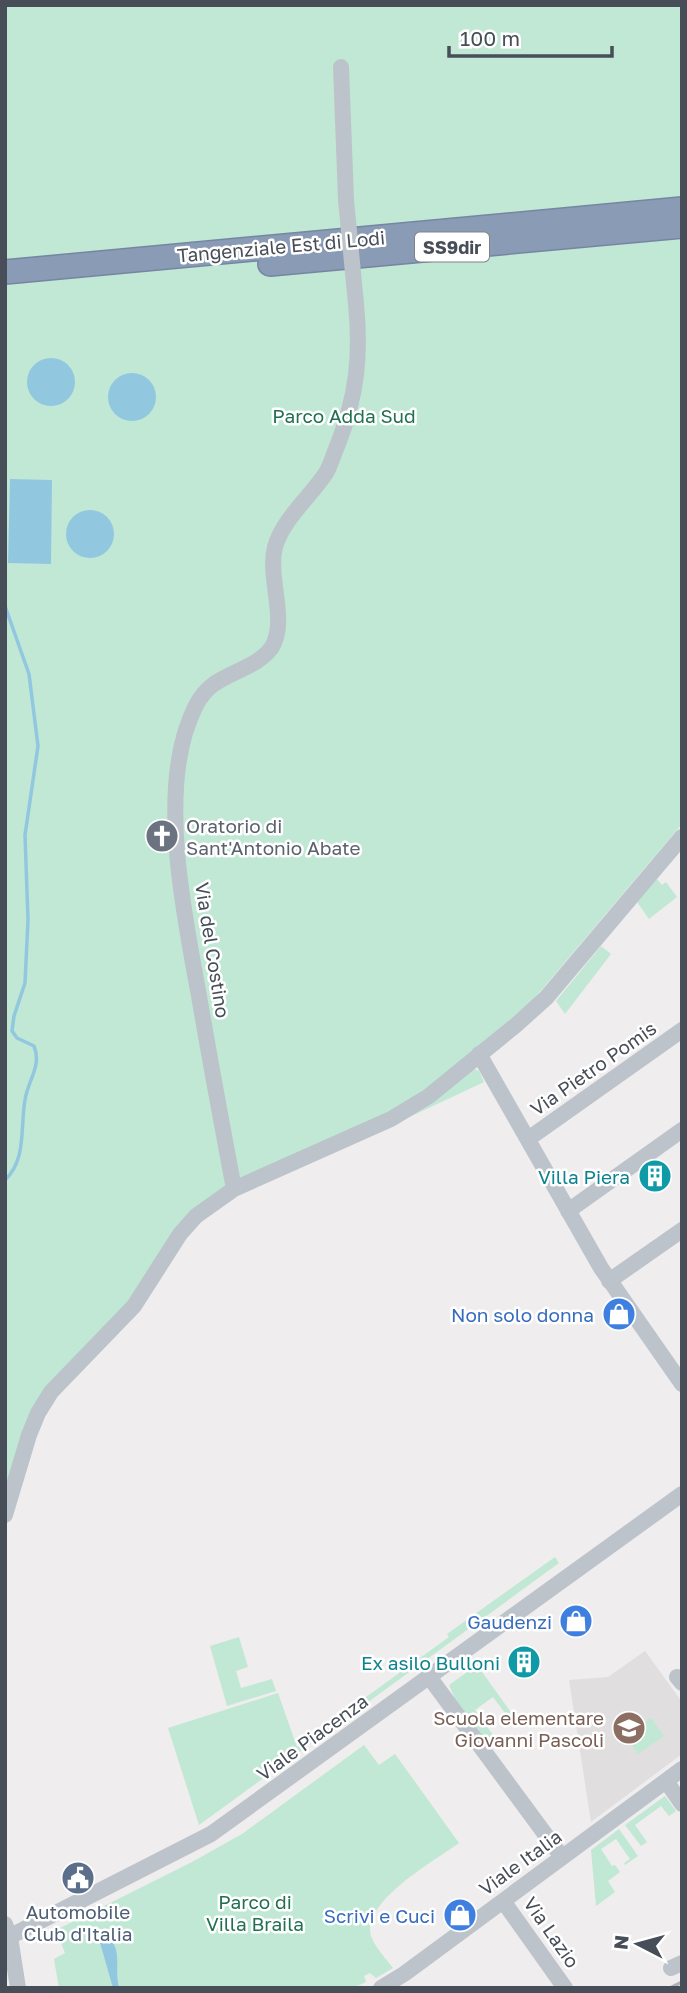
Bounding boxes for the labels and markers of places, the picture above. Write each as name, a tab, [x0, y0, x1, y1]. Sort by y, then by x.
place label: Oratorio di Sant'Antonio Abate	[186, 814, 361, 859]
church icon: Oratorio di Sant'Antonio Abate	[143, 817, 181, 855]
building icon: Villa Piera	[636, 1157, 674, 1195]
place label: Villa Piera	[538, 1165, 630, 1188]
shop icon: Non solo donna	[600, 1295, 638, 1333]
place label: Non solo donna	[451, 1303, 594, 1326]
shop icon: Gaudenzi	[557, 1602, 595, 1640]
place label: Gaudenzi	[467, 1610, 552, 1633]
building icon: Ex asilo Bulloni	[505, 1643, 543, 1681]
place label: Ex asilo Bulloni	[361, 1651, 500, 1674]
place label: Scuola elementare Giovanni Pascoli	[433, 1706, 604, 1751]
school or university icon: Scuola elementare Giovanni Pascoli	[610, 1709, 648, 1747]
public building icon: Automobile Club d'Italia	[59, 1859, 97, 1897]
shop icon: Scrivi e Cuci	[441, 1896, 479, 1934]
place label: Automobile Club d'Italia	[23, 1900, 133, 1945]
place label: Scrivi e Cuci	[324, 1904, 435, 1927]

